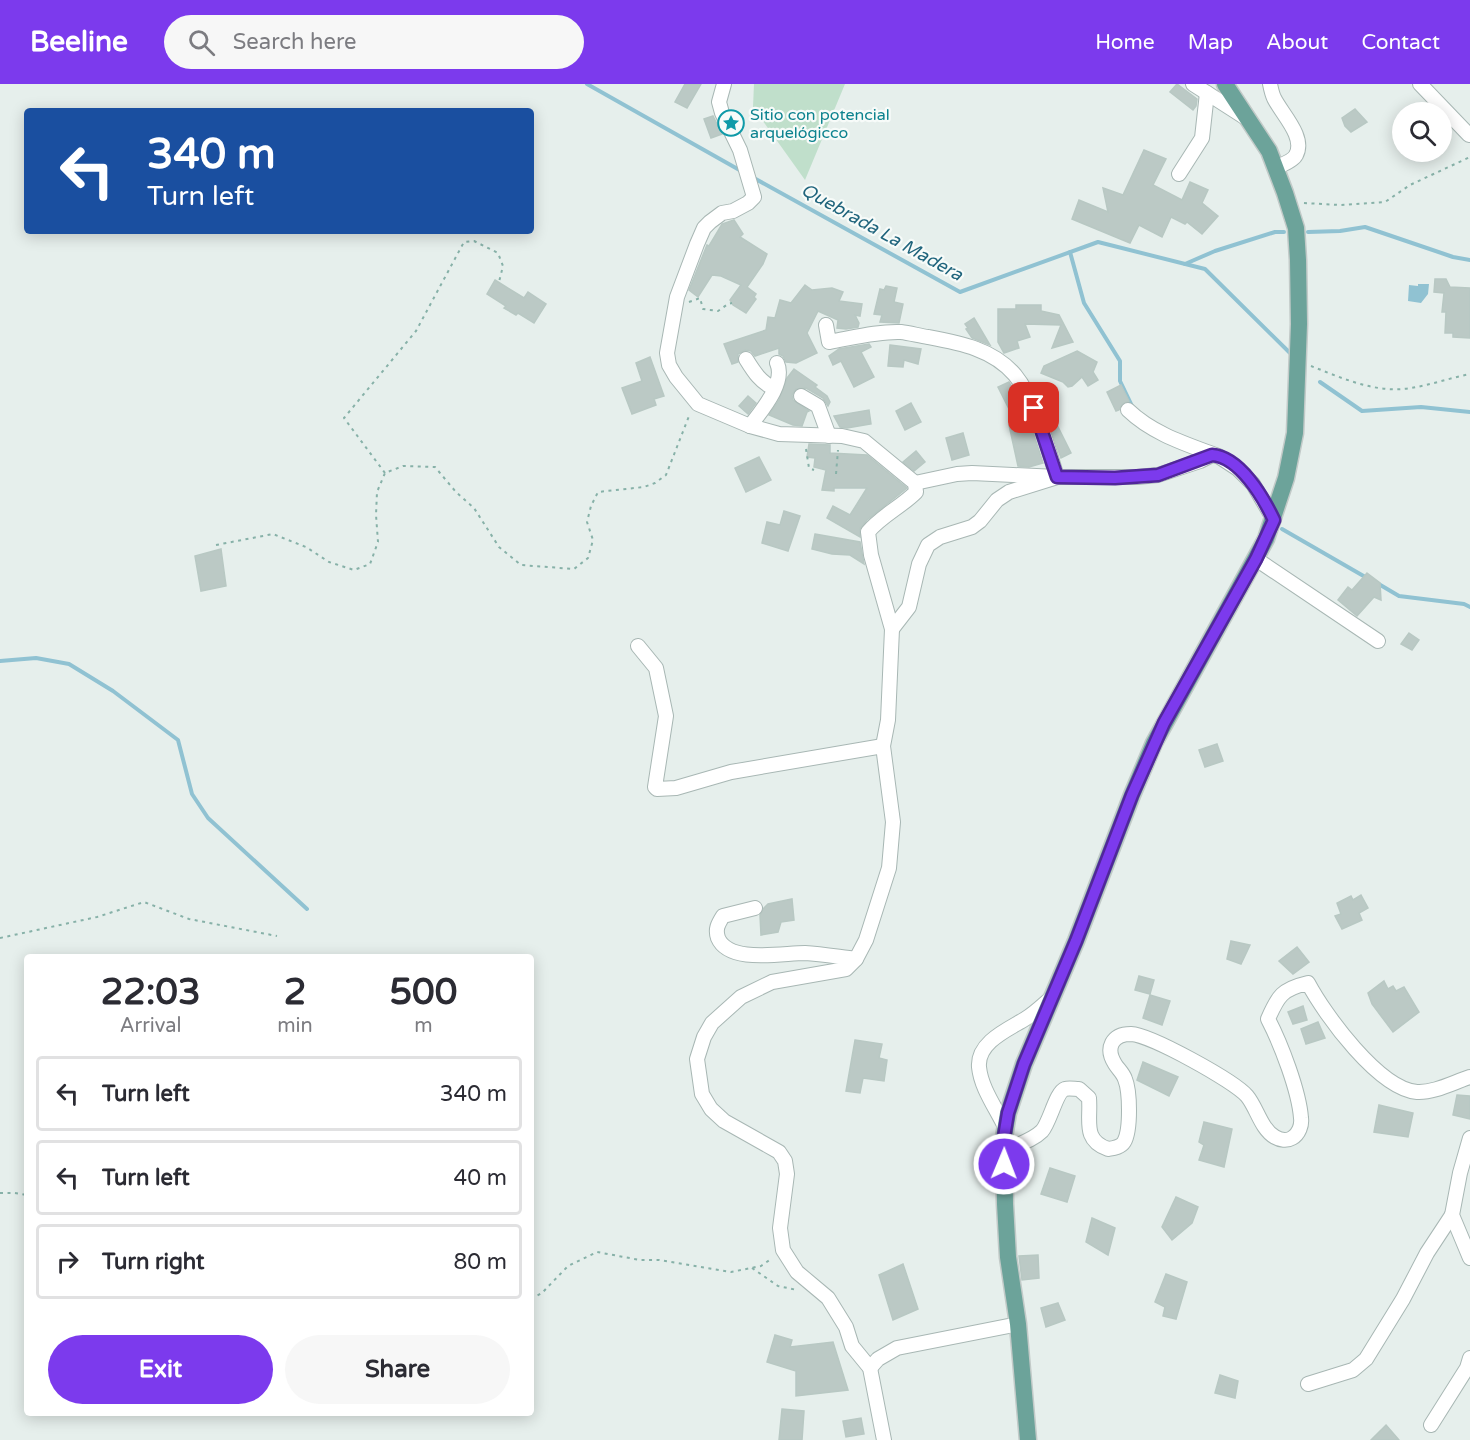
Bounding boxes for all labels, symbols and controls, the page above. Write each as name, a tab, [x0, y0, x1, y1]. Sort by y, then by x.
search box	[164, 15, 584, 69]
text: Beeline	[30, 25, 128, 59]
icon: search	[185, 26, 218, 59]
text: Search here	[233, 29, 357, 55]
text: Home	[1095, 30, 1155, 55]
text: Map	[1188, 30, 1233, 55]
text: About	[1266, 30, 1328, 55]
text: Contact	[1361, 30, 1440, 55]
map controls	[1392, 102, 1452, 162]
button: search	[1392, 102, 1452, 162]
place label: Sitio con potencial arquelógicco	[750, 105, 890, 143]
place icon: Sitio con potencial arquelógicco	[716, 108, 746, 138]
text: 340 m	[147, 129, 276, 180]
icon: left	[48, 132, 126, 210]
water label: Quebrada La Madera	[797, 178, 967, 286]
text: Turn left	[147, 180, 254, 213]
pin	[1008, 382, 1059, 433]
icon: arrive	[1017, 391, 1050, 424]
text: 22:03	[101, 971, 201, 1014]
text: 2	[284, 971, 306, 1014]
text: 500	[389, 971, 457, 1014]
text: Arrival	[120, 1014, 182, 1038]
text: min	[277, 1014, 313, 1038]
text: m	[414, 1014, 433, 1038]
icon: left	[51, 1077, 84, 1110]
text: Turn left	[102, 1081, 190, 1107]
text: 340 m	[440, 1081, 507, 1107]
position arrow	[972, 1132, 1036, 1196]
icon: left	[51, 1161, 84, 1194]
text: Turn left	[102, 1165, 190, 1191]
text: 40 m	[453, 1165, 507, 1191]
icon: right	[51, 1245, 84, 1278]
text: Turn right	[102, 1249, 204, 1275]
text: 80 m	[453, 1249, 507, 1275]
button: Exit	[48, 1335, 273, 1404]
button: Share	[285, 1335, 510, 1404]

